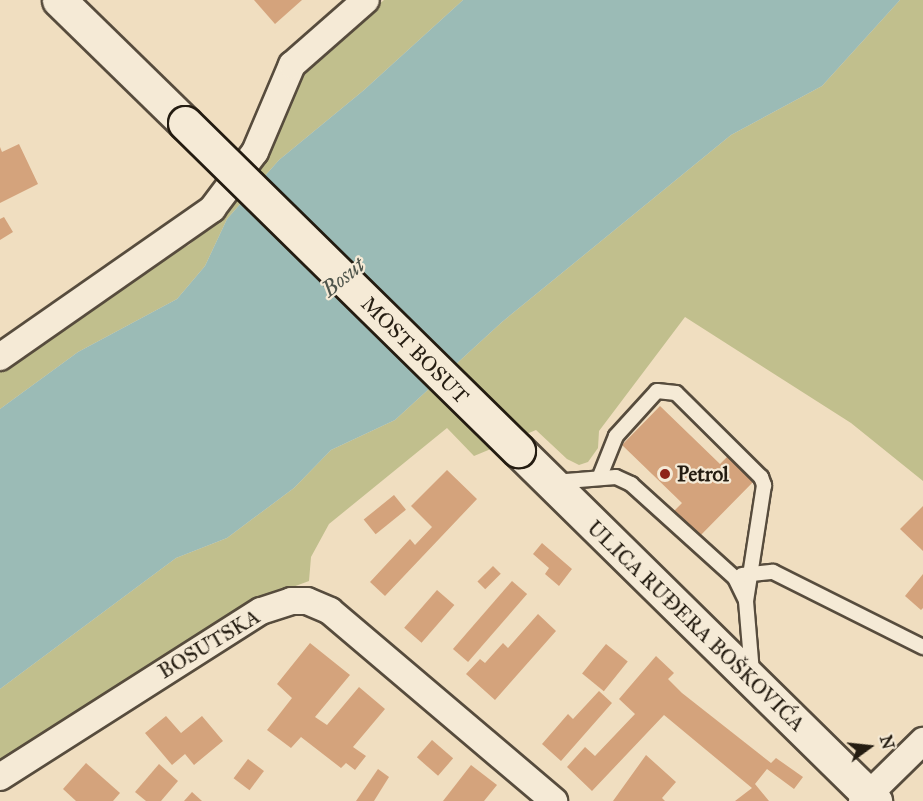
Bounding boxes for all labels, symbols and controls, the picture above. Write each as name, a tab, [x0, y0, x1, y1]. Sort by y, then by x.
water label: Bosut	[316, 252, 370, 302]
street label: MOST BOSUT	[356, 291, 474, 409]
place label: Petrol	[677, 461, 729, 487]
marker: Petrol	[658, 467, 672, 481]
street label: ULICA RUĐERA BOŠKOVIĆA	[582, 515, 810, 737]
street label: BOSUTSKA	[154, 604, 264, 684]
north arrow	[839, 717, 899, 777]
text: N	[876, 733, 898, 751]

